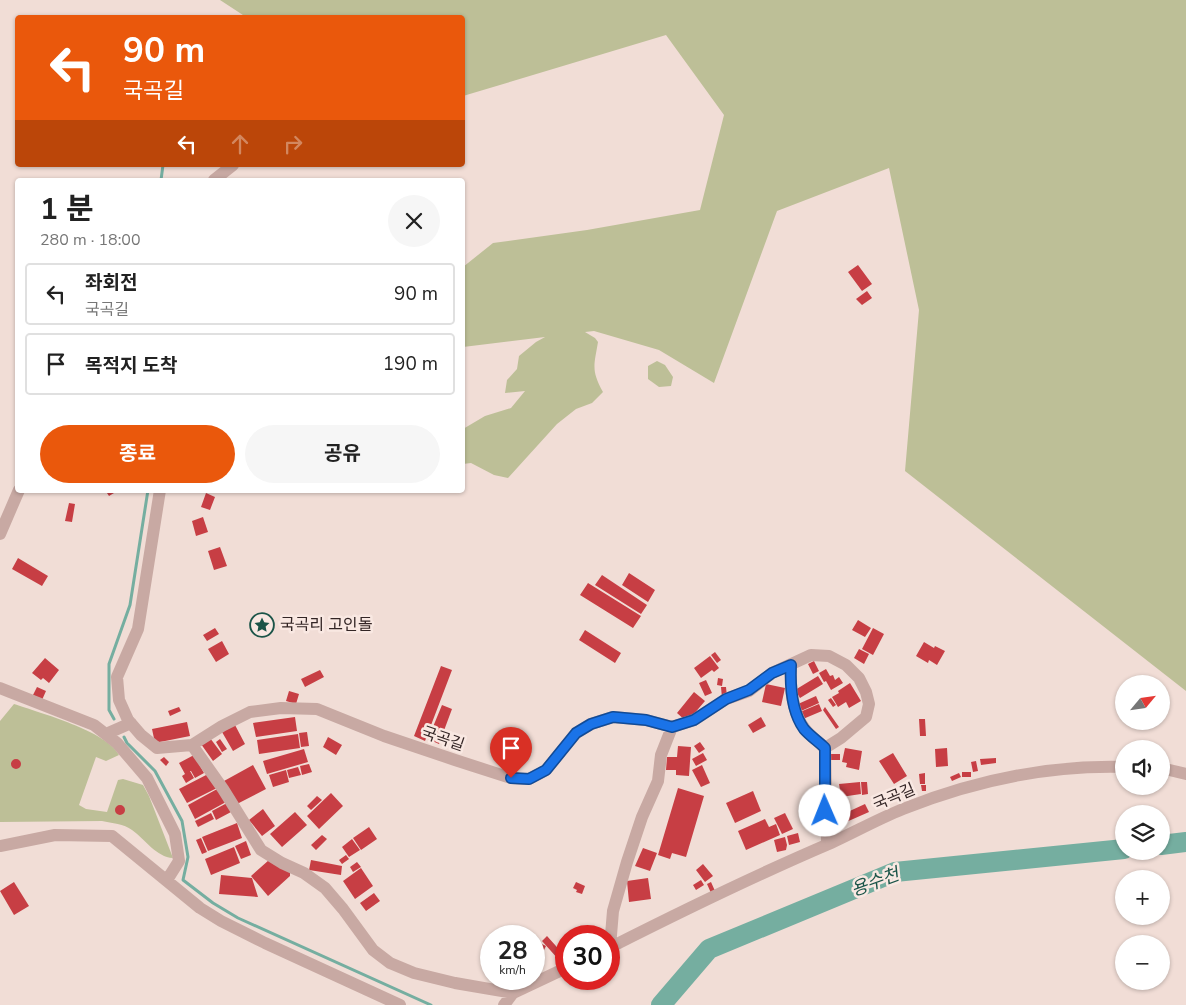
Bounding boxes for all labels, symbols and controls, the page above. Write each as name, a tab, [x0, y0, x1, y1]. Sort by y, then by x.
text: 90 m	[123, 27, 205, 74]
icon: left	[40, 35, 105, 100]
text: 국곡길	[123, 76, 184, 106]
icon: left	[173, 130, 201, 158]
icon: ahead	[226, 130, 254, 158]
icon: right	[279, 130, 307, 158]
text: 1 분	[40, 189, 94, 230]
button: close	[388, 195, 440, 247]
text: 280 m · 18:00	[40, 229, 141, 251]
text: 좌회전	[85, 270, 137, 296]
icon: left	[42, 280, 70, 308]
text: 90 m	[394, 281, 438, 307]
text: 국곡길	[85, 299, 129, 321]
icon: arrive	[42, 350, 70, 378]
text: 190 m	[383, 351, 438, 377]
text: 목적지 도착	[85, 353, 178, 379]
button: 종료	[40, 425, 235, 483]
button: 공유	[245, 425, 440, 483]
place icon: 국곡리 고인돌	[249, 612, 275, 638]
place label: 국곡리 고인돌	[280, 614, 373, 636]
north arrow	[1115, 675, 1170, 730]
map controls	[1115, 675, 1170, 990]
street label: 국곡길	[419, 721, 467, 757]
pin	[490, 727, 532, 778]
icon: arrive	[497, 734, 525, 762]
button: sound	[1115, 740, 1170, 795]
street label: 국곡길	[869, 778, 919, 816]
position arrow	[798, 784, 850, 836]
button: layers	[1115, 805, 1170, 860]
water label: 용수천	[848, 861, 905, 902]
button: +	[1115, 870, 1170, 925]
speed limit sign: 30	[555, 925, 620, 990]
text: 28	[497, 934, 528, 968]
button: −	[1115, 935, 1170, 990]
text: km/h	[499, 962, 526, 978]

